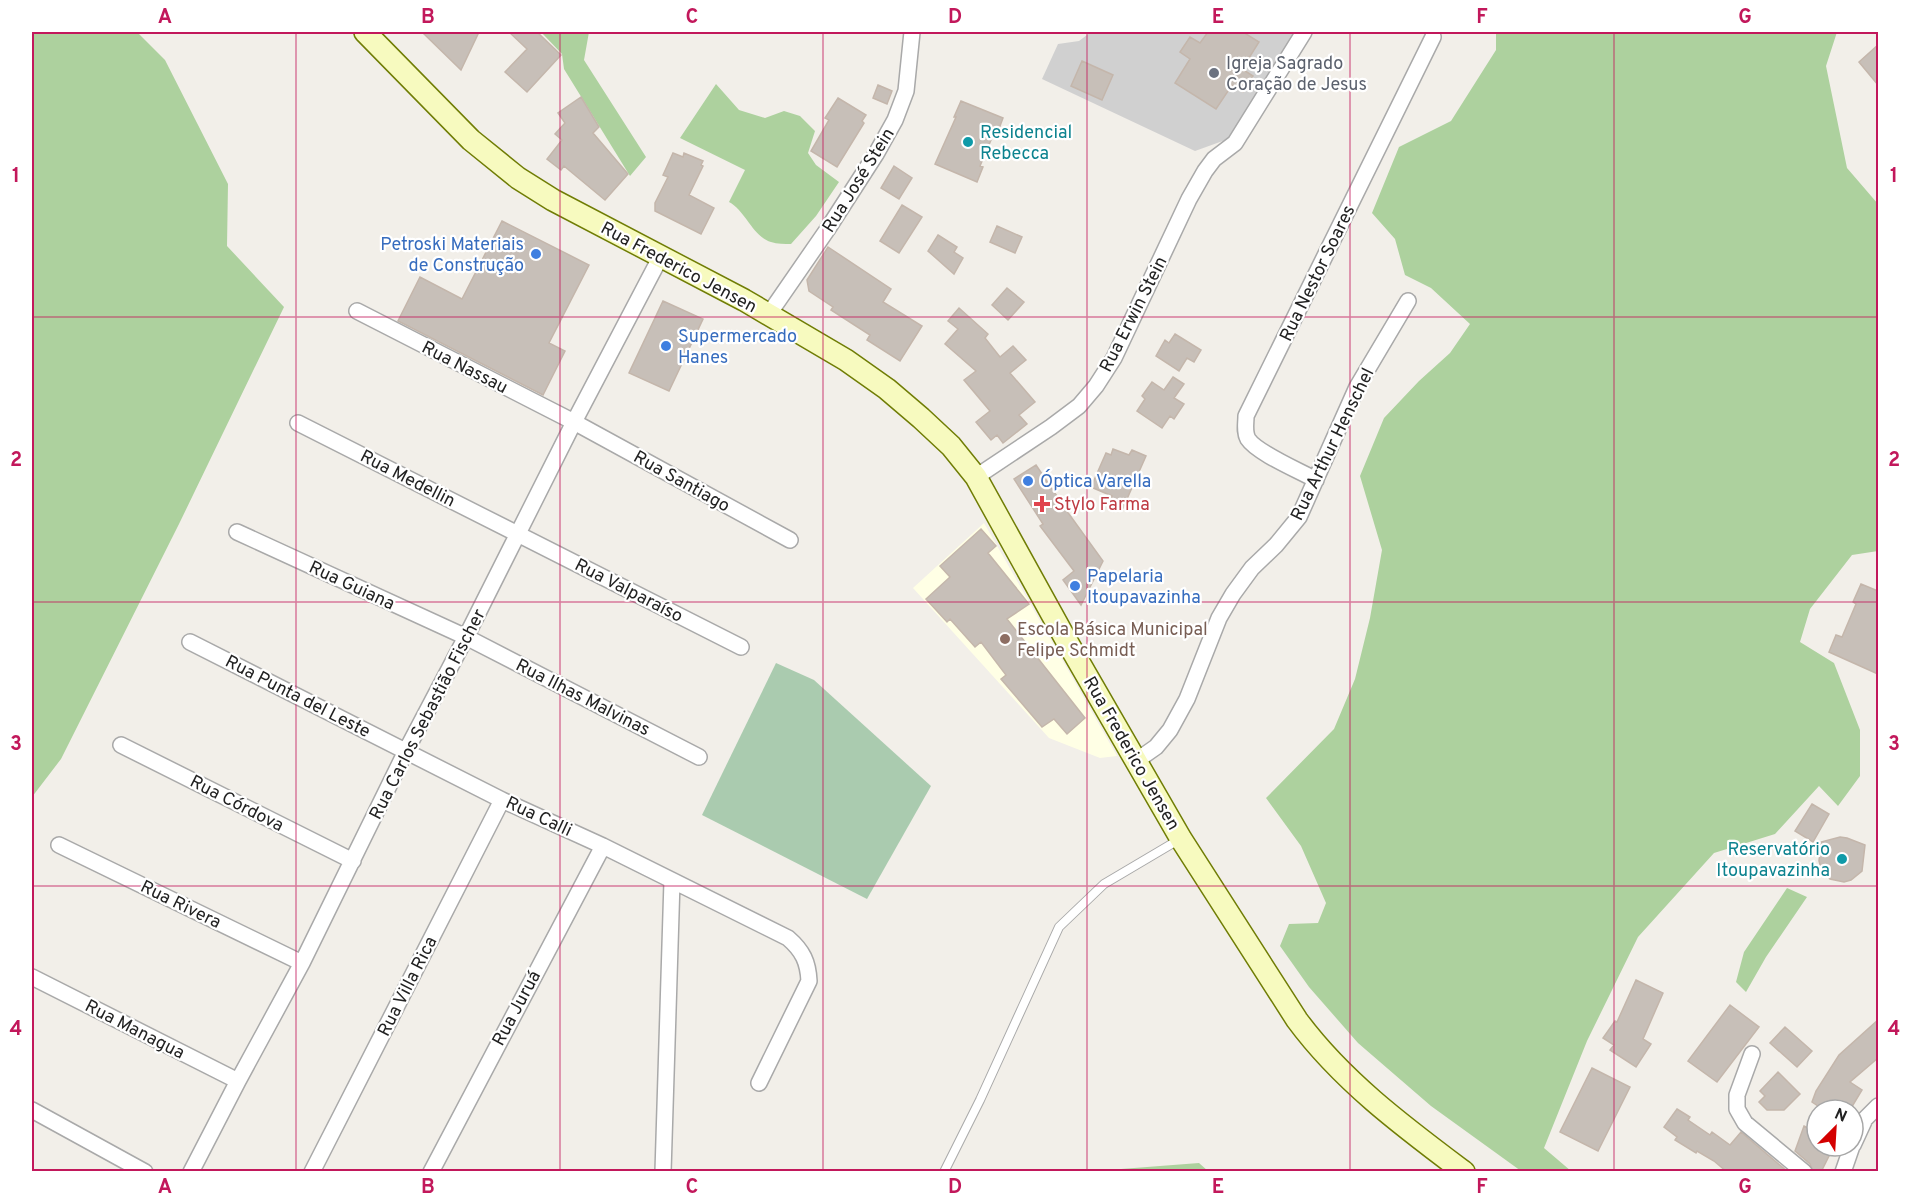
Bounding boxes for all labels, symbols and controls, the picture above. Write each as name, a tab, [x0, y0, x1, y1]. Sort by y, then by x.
text: A	[158, 5, 172, 31]
text: B	[421, 5, 435, 31]
text: C	[686, 5, 698, 31]
text: D	[948, 5, 962, 31]
text: E	[1212, 5, 1224, 31]
text: F	[1476, 5, 1488, 31]
text: G	[1738, 5, 1752, 31]
place label: Igreja Sagrado Coração de Jesus	[1226, 53, 1367, 97]
marker: Igreja Sagrado Coração de Jesus	[1207, 66, 1221, 80]
place label: Residencial Rebecca	[980, 122, 1072, 166]
street label: Rua José Stein	[818, 124, 901, 237]
marker: Residencial Rebecca	[961, 135, 975, 149]
text: 1	[12, 164, 20, 190]
text: 1	[1890, 164, 1898, 190]
street label: Rua Nestor Soares	[1275, 202, 1361, 346]
street label: Rua Frederico Jensen	[596, 217, 760, 319]
place label: Petroski Materiais de Construção	[380, 234, 524, 278]
marker: Petroski Materiais de Construção	[529, 247, 543, 261]
street label: Rua Erwin Stein	[1095, 253, 1173, 376]
place label: Supermercado Hanes	[678, 326, 797, 370]
street label: Rua Nassau	[417, 337, 511, 400]
marker: Supermercado Hanes	[659, 339, 673, 353]
street label: Rua Arthur Henschel	[1286, 364, 1380, 525]
street label: Rua Medellin	[356, 445, 459, 513]
street label: Rua Santiago	[629, 446, 734, 518]
text: 2	[10, 448, 22, 474]
text: 2	[1888, 448, 1900, 474]
place label: Óptica Varella	[1040, 469, 1151, 494]
marker: Óptica Varella	[1021, 474, 1035, 488]
place label: Stylo Farma	[1054, 494, 1150, 517]
marker: Stylo Farma	[1035, 497, 1049, 511]
street label: Rua Valparaíso	[570, 554, 686, 629]
street label: Rua Guiana	[305, 556, 398, 616]
place label: Papelaria Itoupavazinha	[1087, 566, 1201, 610]
marker: Papelaria Itoupavazinha	[1068, 579, 1082, 593]
street label: Rua Carlos Sebastião Fischer	[365, 605, 492, 824]
place label: Escola Básica Municipal Felipe Schmidt	[1017, 619, 1208, 663]
marker: Escola Básica Municipal Felipe Schmidt	[998, 632, 1012, 646]
street label: Rua Punta del Leste	[221, 651, 374, 744]
street label: Rua Ilhas Malvinas	[511, 655, 653, 742]
street label: Rua Frederico Jensen	[1077, 673, 1184, 835]
text: 3	[10, 732, 22, 758]
text: 3	[1888, 732, 1900, 758]
street label: Rua Córdova	[185, 771, 287, 838]
street label: Rua Calli	[501, 792, 575, 843]
place label: Reservatório Itoupavazinha	[1716, 839, 1830, 883]
marker: Reservatório Itoupavazinha	[1835, 852, 1849, 866]
street label: Rua Rivera	[136, 876, 225, 935]
street label: Rua Villa Rica	[373, 933, 443, 1041]
street label: Rua Juruá	[488, 967, 547, 1050]
street label: Rua Managua	[80, 995, 188, 1065]
text: 4	[10, 1017, 22, 1043]
text: 4	[1888, 1017, 1900, 1043]
north arrow	[1805, 1098, 1865, 1158]
text: N	[1831, 1105, 1850, 1128]
text: A	[158, 1175, 172, 1201]
text: B	[421, 1175, 435, 1201]
text: C	[686, 1175, 698, 1201]
text: D	[948, 1175, 962, 1201]
text: E	[1212, 1175, 1224, 1201]
text: F	[1476, 1175, 1488, 1201]
text: G	[1738, 1175, 1752, 1201]

